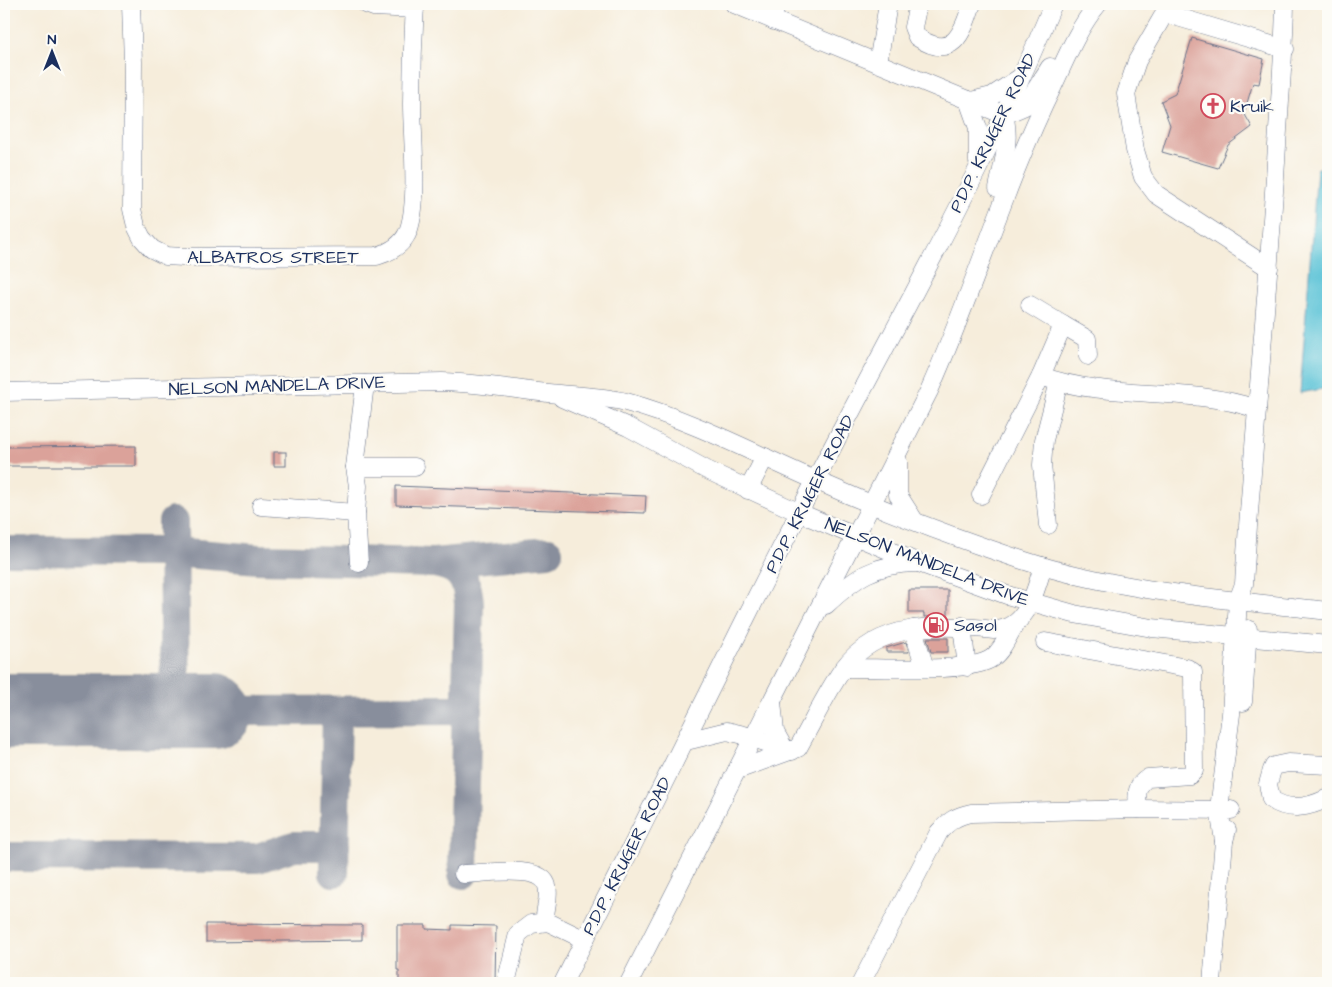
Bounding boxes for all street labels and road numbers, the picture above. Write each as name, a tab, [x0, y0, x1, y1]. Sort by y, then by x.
street label: P.D.P. KRUGER ROAD	[944, 49, 1043, 217]
street label: ALBATROS STREET	[187, 245, 359, 270]
street label: NELSON MANDELA DRIVE	[168, 370, 386, 402]
street label: P.D.P. KRUGER ROAD	[759, 410, 861, 577]
street label: NELSON MANDELA DRIVE	[821, 511, 1033, 613]
street label: P.D.P. KRUGER ROAD	[576, 772, 678, 939]

